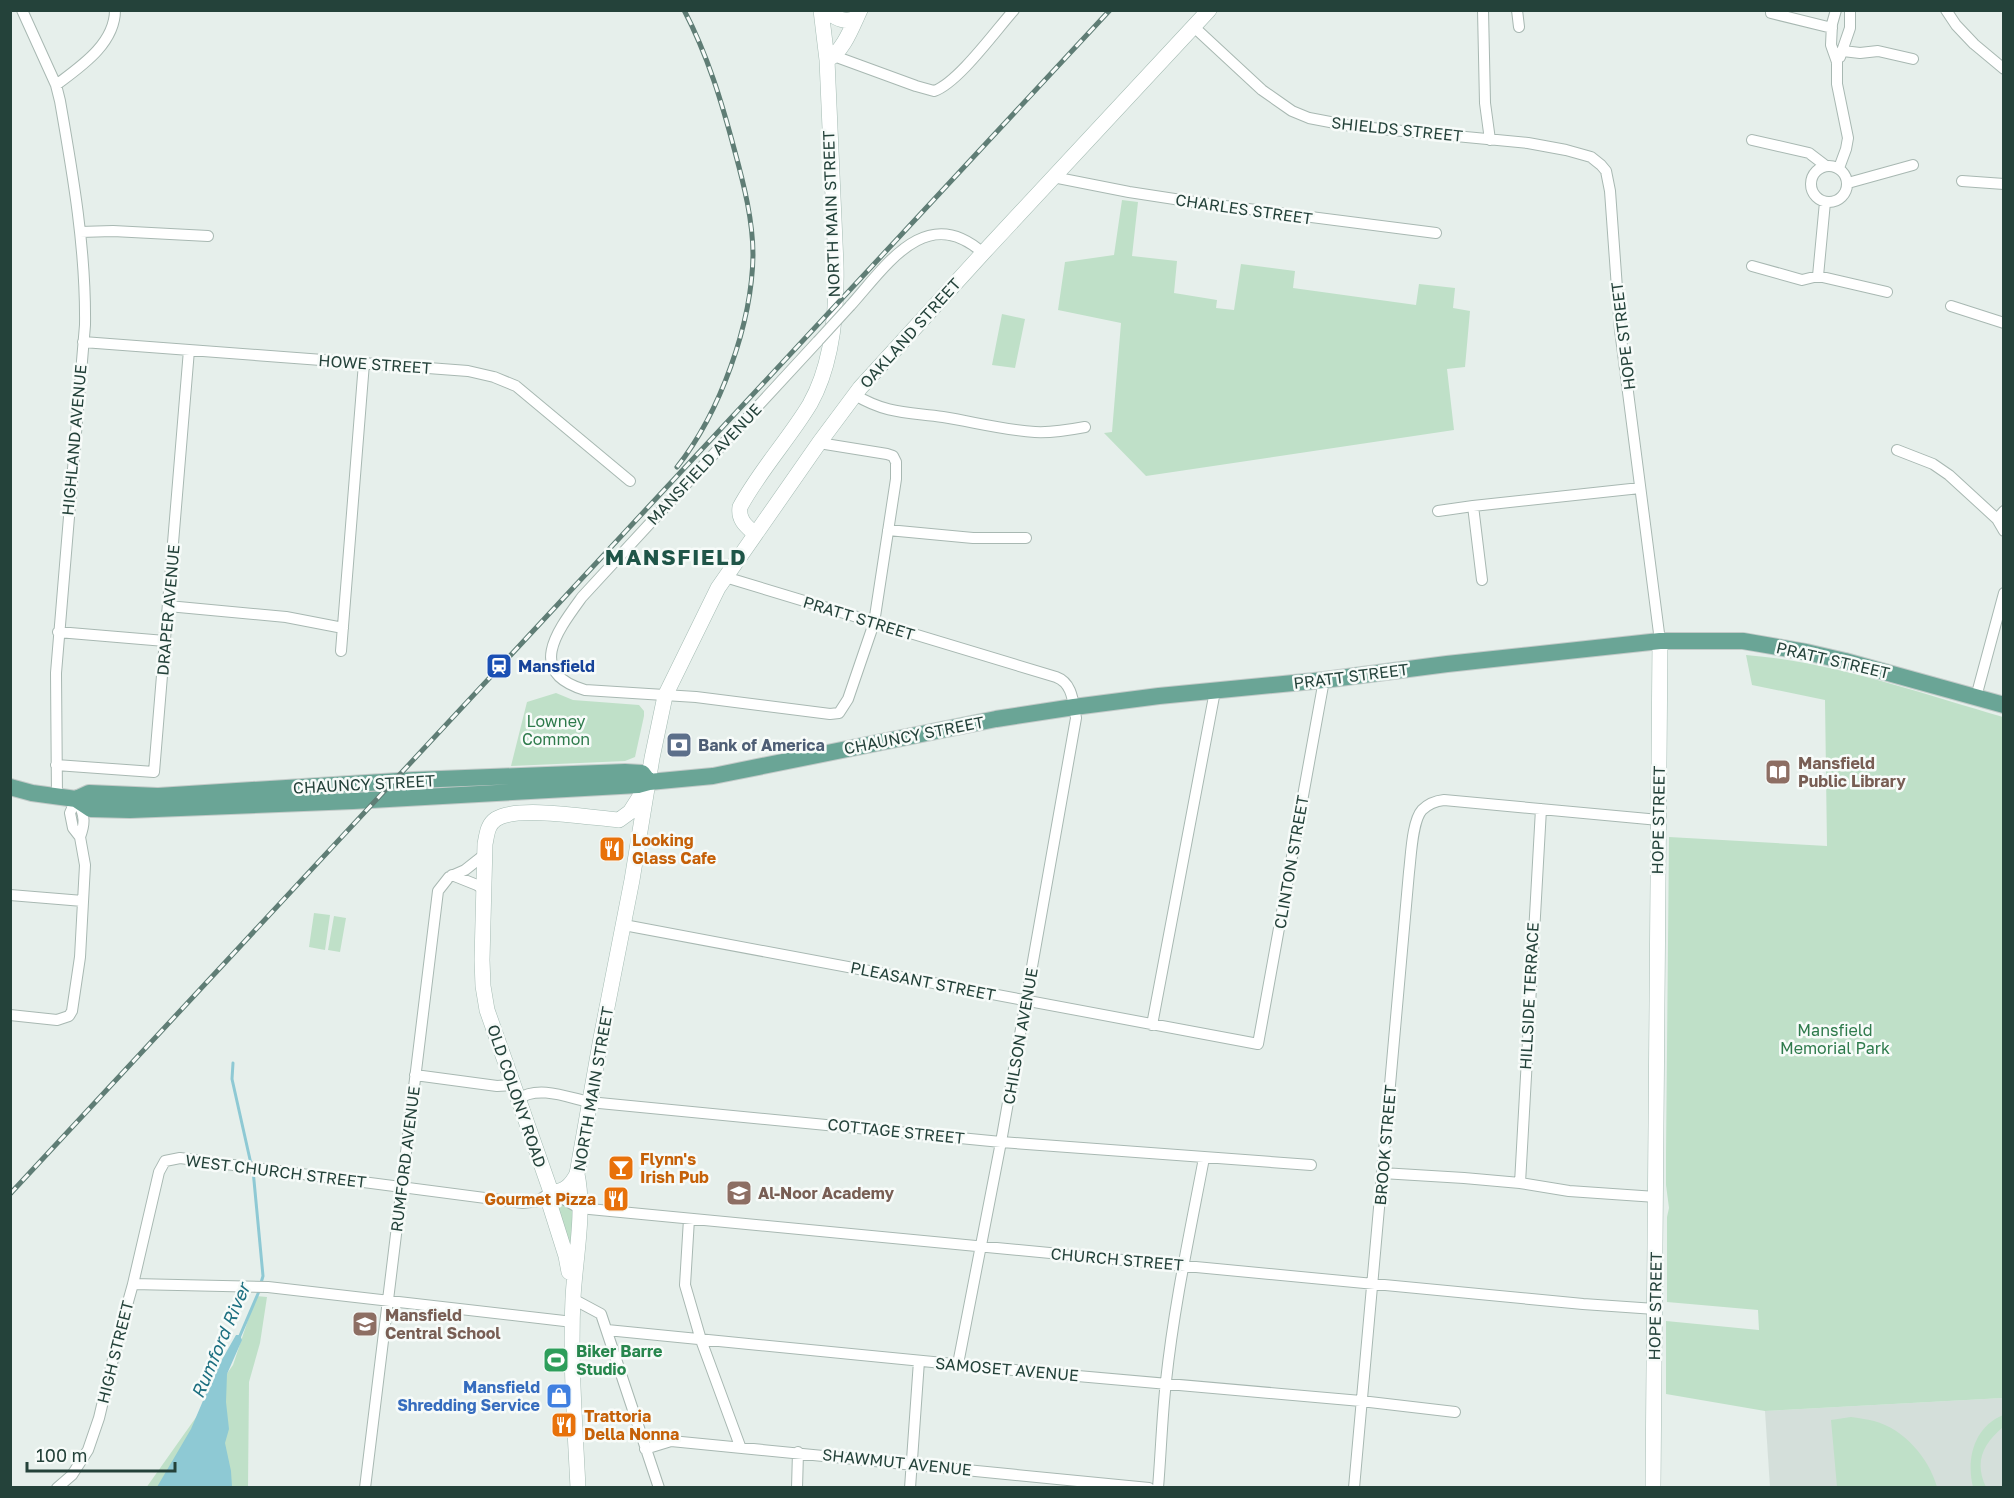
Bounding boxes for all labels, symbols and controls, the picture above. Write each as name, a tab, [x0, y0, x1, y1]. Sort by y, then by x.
street label: SHIELDS STREET	[1330, 112, 1464, 146]
street label: NORTH MAIN STREET	[818, 130, 844, 298]
street label: CHARLES STREET	[1174, 189, 1314, 229]
street label: OAKLAND STREET	[855, 274, 965, 392]
street label: HOPE STREET	[1606, 281, 1640, 391]
street label: HOWE STREET	[318, 350, 432, 378]
street label: HIGHLAND AVENUE	[57, 364, 91, 516]
street label: MANSFIELD AVENUE	[643, 399, 765, 529]
district label: MANSFIELD	[605, 543, 747, 570]
street label: DRAPER AVENUE	[152, 544, 184, 676]
street label: PRATT STREET	[801, 592, 917, 645]
street label: PRATT STREET	[1774, 637, 1892, 683]
station icon: Mansfield	[484, 651, 514, 681]
place label: Mansfield	[518, 656, 595, 676]
street label: PRATT STREET	[1292, 659, 1410, 693]
park label: Lowney Common	[522, 711, 590, 749]
street label: CHAUNCY STREET	[842, 712, 986, 758]
bank icon: Bank of America	[664, 730, 694, 760]
place label: Bank of America	[698, 735, 825, 755]
place label: Mansfield Public Library	[1798, 753, 1906, 791]
library icon: Mansfield Public Library	[1763, 757, 1793, 787]
street label: HOPE STREET	[1647, 765, 1669, 875]
street label: CHAUNCY STREET	[292, 770, 436, 798]
street label: CLINTON STREET	[1269, 794, 1313, 930]
place label: Looking Glass Cafe	[632, 830, 716, 868]
restaurant icon: Looking Glass Cafe	[597, 834, 627, 864]
street label: HILLSIDE TERRACE	[1515, 922, 1543, 1070]
street label: PLEASANT STREET	[849, 957, 997, 1005]
street label: CHILSON AVENUE	[998, 966, 1042, 1106]
street label: NORTH MAIN STREET	[569, 1005, 617, 1173]
park label: Mansfield Memorial Park	[1780, 1020, 1890, 1058]
street label: OLD COLONY ROAD	[483, 1022, 551, 1170]
street label: BROOK STREET	[1370, 1084, 1400, 1206]
street label: RUMFORD AVENUE	[386, 1085, 424, 1233]
street label: COTTAGE STREET	[827, 1114, 966, 1148]
place label: Flynn's Irish Pub	[640, 1149, 709, 1187]
street label: WEST CHURCH STREET	[184, 1150, 368, 1192]
bar icon: Flynn's Irish Pub	[606, 1153, 636, 1183]
school or university icon: Al-Noor Academy	[724, 1178, 754, 1208]
place label: Al-Noor Academy	[758, 1183, 894, 1203]
restaurant icon: Gourmet Pizza	[601, 1184, 631, 1214]
place label: Gourmet Pizza	[484, 1189, 596, 1209]
street label: CHURCH STREET	[1050, 1243, 1184, 1275]
street label: HOPE STREET	[1644, 1251, 1666, 1361]
water label: Rumford River	[186, 1277, 255, 1401]
street label: HIGH STREET	[93, 1299, 137, 1405]
place label: Mansfield Central School	[385, 1305, 501, 1343]
school or university icon: Mansfield Central School	[350, 1309, 380, 1339]
place label: Biker Barre Studio	[576, 1341, 663, 1379]
sports icon: Biker Barre Studio	[541, 1345, 571, 1375]
street label: SAMOSET AVENUE	[934, 1353, 1080, 1385]
place label: Mansfield Shredding Service	[397, 1377, 540, 1415]
shop icon: Mansfield Shredding Service	[544, 1381, 574, 1411]
place label: Trattoria Della Nonna	[584, 1406, 679, 1444]
restaurant icon: Trattoria Della Nonna	[549, 1410, 579, 1440]
scale bar	[27, 1435, 176, 1473]
text: 100 m	[36, 1444, 87, 1466]
street label: SHAWMUT AVENUE	[821, 1444, 973, 1480]

